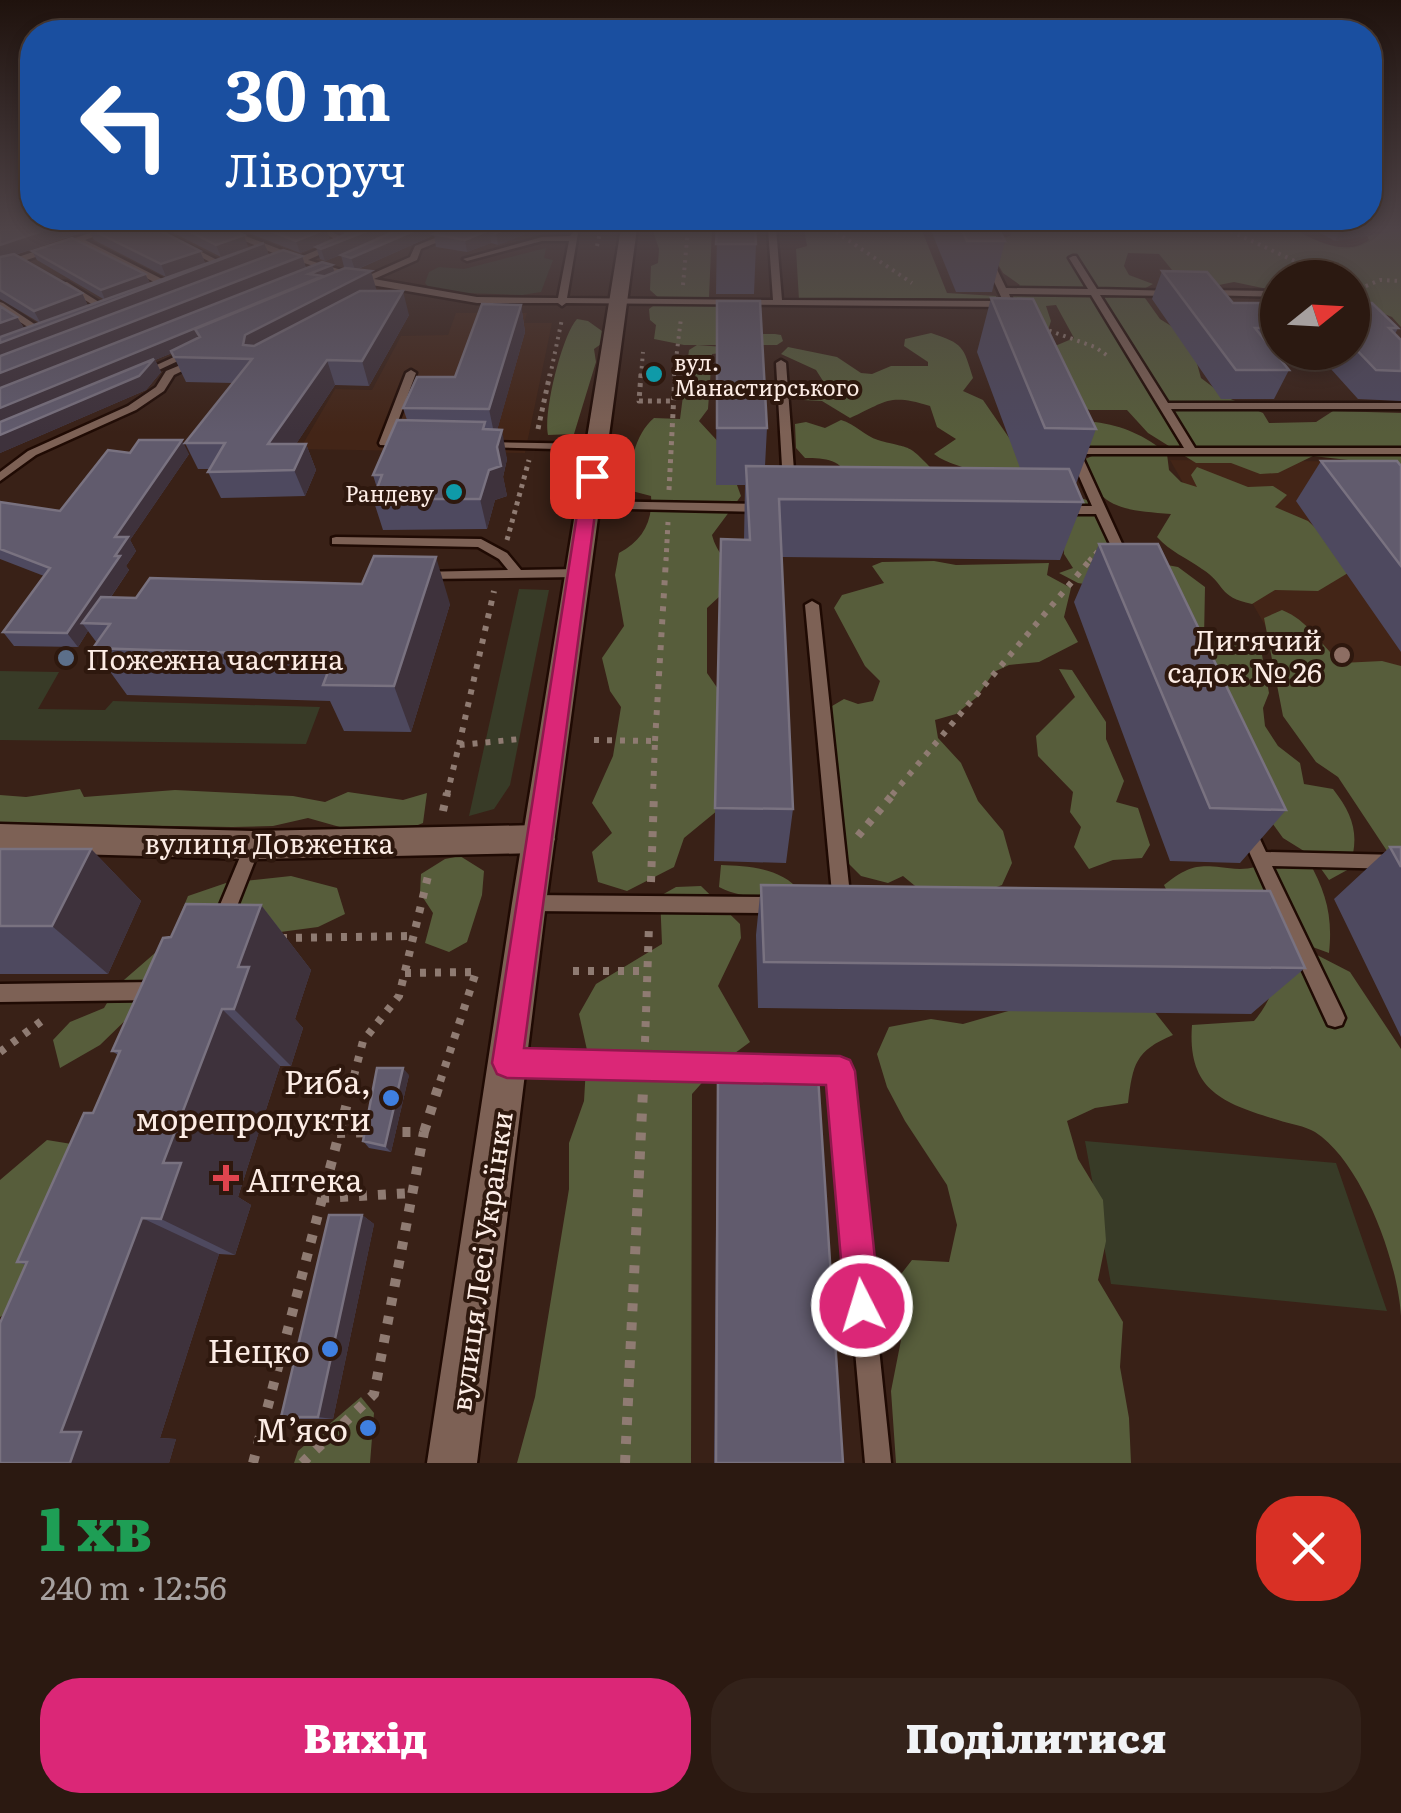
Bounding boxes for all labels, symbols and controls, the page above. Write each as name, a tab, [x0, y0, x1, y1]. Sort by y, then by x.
text: 30 m	[225, 39, 391, 143]
icon: left	[60, 60, 190, 190]
text: Ліворуч	[225, 134, 406, 201]
north arrow	[1260, 260, 1370, 370]
map controls	[1260, 260, 1370, 370]
place label: вул. Манастирського	[674, 345, 859, 403]
marker: вул. Манастирського	[643, 363, 665, 385]
pin	[550, 434, 635, 519]
icon: arrive	[565, 449, 620, 504]
place label: Рандеву	[345, 476, 434, 509]
marker: Рандеву	[443, 481, 465, 503]
place label: Дитячий садок № 26	[1167, 618, 1322, 692]
place label: Пожежна частина	[86, 637, 343, 679]
marker: Дитячий садок № 26	[1331, 644, 1353, 666]
marker: Пожежна частина	[55, 647, 77, 669]
street label: вулиця Довженка	[144, 821, 394, 863]
place label: Риба, морепродукти	[135, 1056, 371, 1141]
marker: Риба, морепродукти	[380, 1087, 402, 1109]
street label: вулиця Лесі Українки	[438, 1108, 522, 1414]
place label: Аптека	[246, 1154, 363, 1202]
marker: Аптека	[215, 1167, 237, 1189]
position arrow	[810, 1254, 914, 1358]
place label: Нецко	[207, 1325, 310, 1373]
marker: Нецко	[319, 1338, 341, 1360]
place label: Мʼясо	[255, 1404, 348, 1452]
marker: Мʼясо	[357, 1417, 379, 1439]
text: 1 хв	[40, 1480, 152, 1569]
button: close	[1256, 1496, 1361, 1601]
text: 240 m · 12:56	[40, 1562, 227, 1610]
button: Вихід	[40, 1678, 691, 1793]
button: Поділитися	[711, 1678, 1361, 1793]

